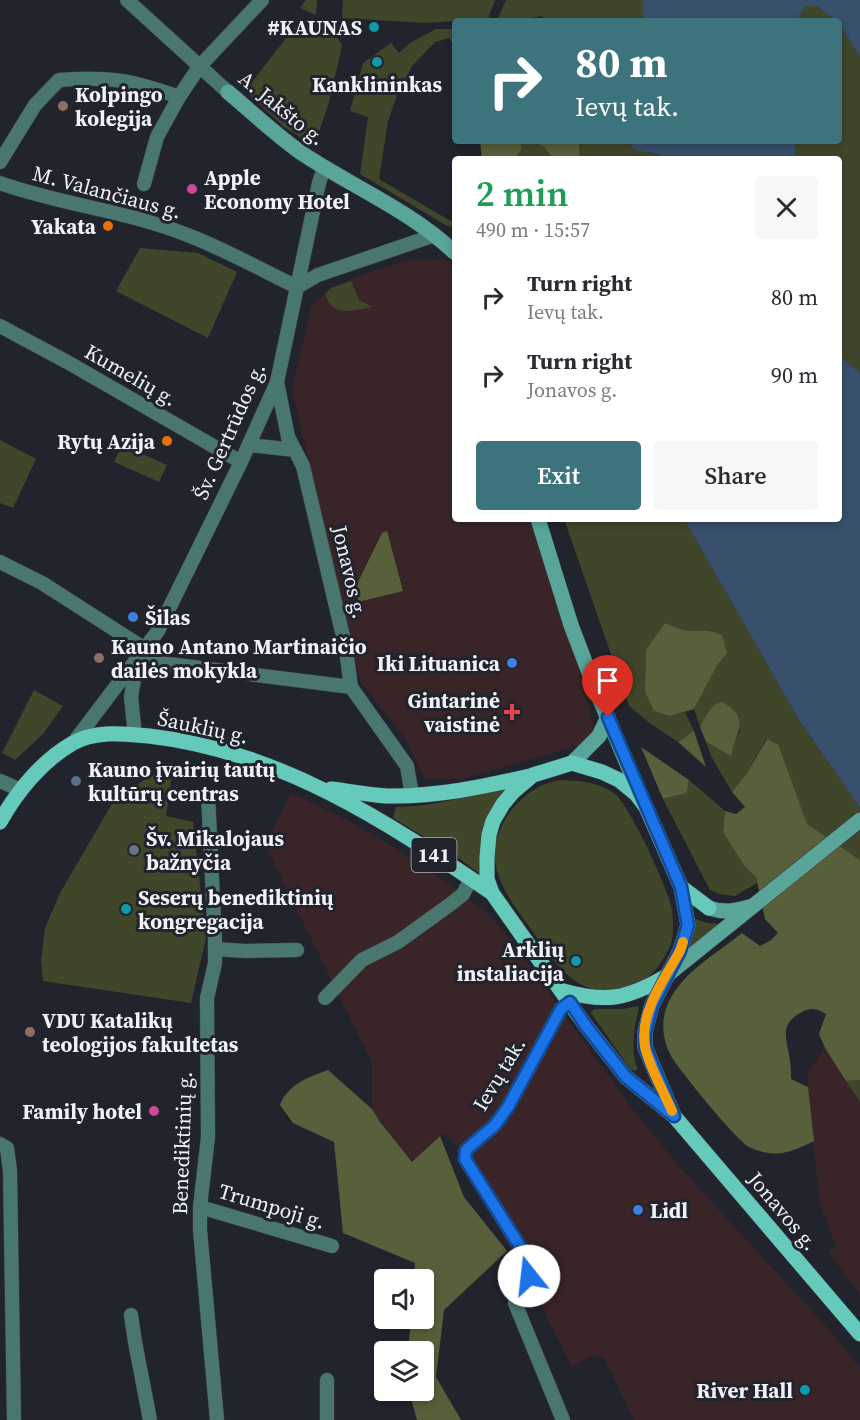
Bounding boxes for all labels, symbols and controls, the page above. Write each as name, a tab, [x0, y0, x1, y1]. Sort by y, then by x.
place label: #KAUNAS	[268, 13, 362, 42]
marker: #KAUNAS	[367, 20, 381, 34]
text: 80 m	[575, 33, 668, 91]
icon: right	[476, 42, 554, 120]
marker: Kanklininkas	[370, 55, 384, 69]
street label: A. Jakšto g.	[232, 64, 332, 152]
place label: Kanklininkas	[312, 70, 443, 99]
place label: Kolpingo kolegija	[75, 80, 163, 133]
text: Ievų tak.	[575, 88, 679, 125]
marker: Kolpingo kolegija	[56, 99, 70, 113]
street label: M. Valančiaus g.	[30, 158, 184, 226]
place label: Apple Economy Hotel	[204, 163, 350, 216]
text: 2 min	[476, 169, 568, 218]
button: close	[755, 176, 818, 239]
marker: Apple Economy Hotel	[185, 182, 199, 196]
place label: Yakata	[31, 212, 97, 241]
text: 490 m · 15:57	[476, 216, 590, 244]
marker: Yakata	[101, 219, 115, 233]
text: Turn right	[527, 268, 632, 298]
icon: right	[476, 281, 509, 314]
text: 80 m	[771, 282, 818, 312]
text: Ievų tak.	[527, 298, 604, 326]
street label: Kumelių g.	[80, 337, 182, 413]
text: Turn right	[527, 346, 632, 376]
street label: Šv. Gertrūdos g.	[186, 358, 272, 504]
icon: right	[476, 359, 509, 392]
text: 90 m	[771, 360, 818, 390]
text: Jonavos g.	[527, 376, 617, 404]
place label: Rytų Azija	[57, 427, 156, 456]
marker: Rytų Azija	[160, 434, 174, 448]
button: Exit	[476, 441, 641, 510]
button: Share	[653, 441, 818, 510]
street label: Jonavos g.	[325, 522, 375, 621]
place label: Šilas	[145, 603, 191, 632]
marker: Šilas	[126, 610, 140, 624]
place label: Kauno Antano Martinaičio dailės mokykla	[111, 632, 367, 685]
place label: Iki Lituanica	[377, 649, 501, 678]
marker: Kauno Antano Martinaičio dailės mokykla	[92, 651, 106, 665]
pin	[582, 655, 633, 717]
marker: Iki Lituanica	[505, 656, 519, 670]
icon: arrive	[591, 664, 624, 697]
place label: Gintarinė vaistinė	[407, 686, 500, 739]
street label: Šauklių g.	[155, 703, 251, 751]
marker: Gintarinė vaistinė	[505, 705, 519, 719]
place label: Kauno įvairių tautų kultūrų centras	[88, 755, 275, 808]
marker: Kauno įvairių tautų kultūrų centras	[69, 774, 83, 788]
place label: Šv. Mikalojaus bažnyčia	[146, 824, 284, 877]
road number: 141	[412, 838, 456, 872]
marker: Šv. Mikalojaus bažnyčia	[127, 843, 141, 857]
place label: Seserų benediktinių kongregacija	[138, 883, 334, 936]
marker: Seserų benediktinių kongregacija	[119, 902, 133, 916]
place label: Arklių instaliacija	[457, 935, 565, 988]
marker: Arklių instaliacija	[569, 954, 583, 968]
place label: VDU Katalikų teologijos fakultetas	[42, 1006, 239, 1059]
marker: VDU Katalikų teologijos fakultetas	[23, 1025, 37, 1039]
street label: Ievų tak.	[466, 1032, 532, 1116]
street label: Benediktinių g.	[165, 1071, 199, 1215]
place label: Family hotel	[22, 1097, 142, 1126]
marker: Family hotel	[147, 1104, 161, 1118]
street label: Jonavos g.	[741, 1165, 825, 1257]
street label: Trumpoji g.	[215, 1176, 329, 1236]
place label: Lidl	[650, 1196, 688, 1225]
marker: Lidl	[631, 1203, 645, 1217]
position arrow	[497, 1244, 561, 1308]
map controls	[374, 1269, 434, 1401]
button: sound	[374, 1269, 434, 1329]
button: layers	[374, 1341, 434, 1401]
place label: River Hall	[696, 1376, 793, 1405]
marker: River Hall	[798, 1383, 812, 1397]

